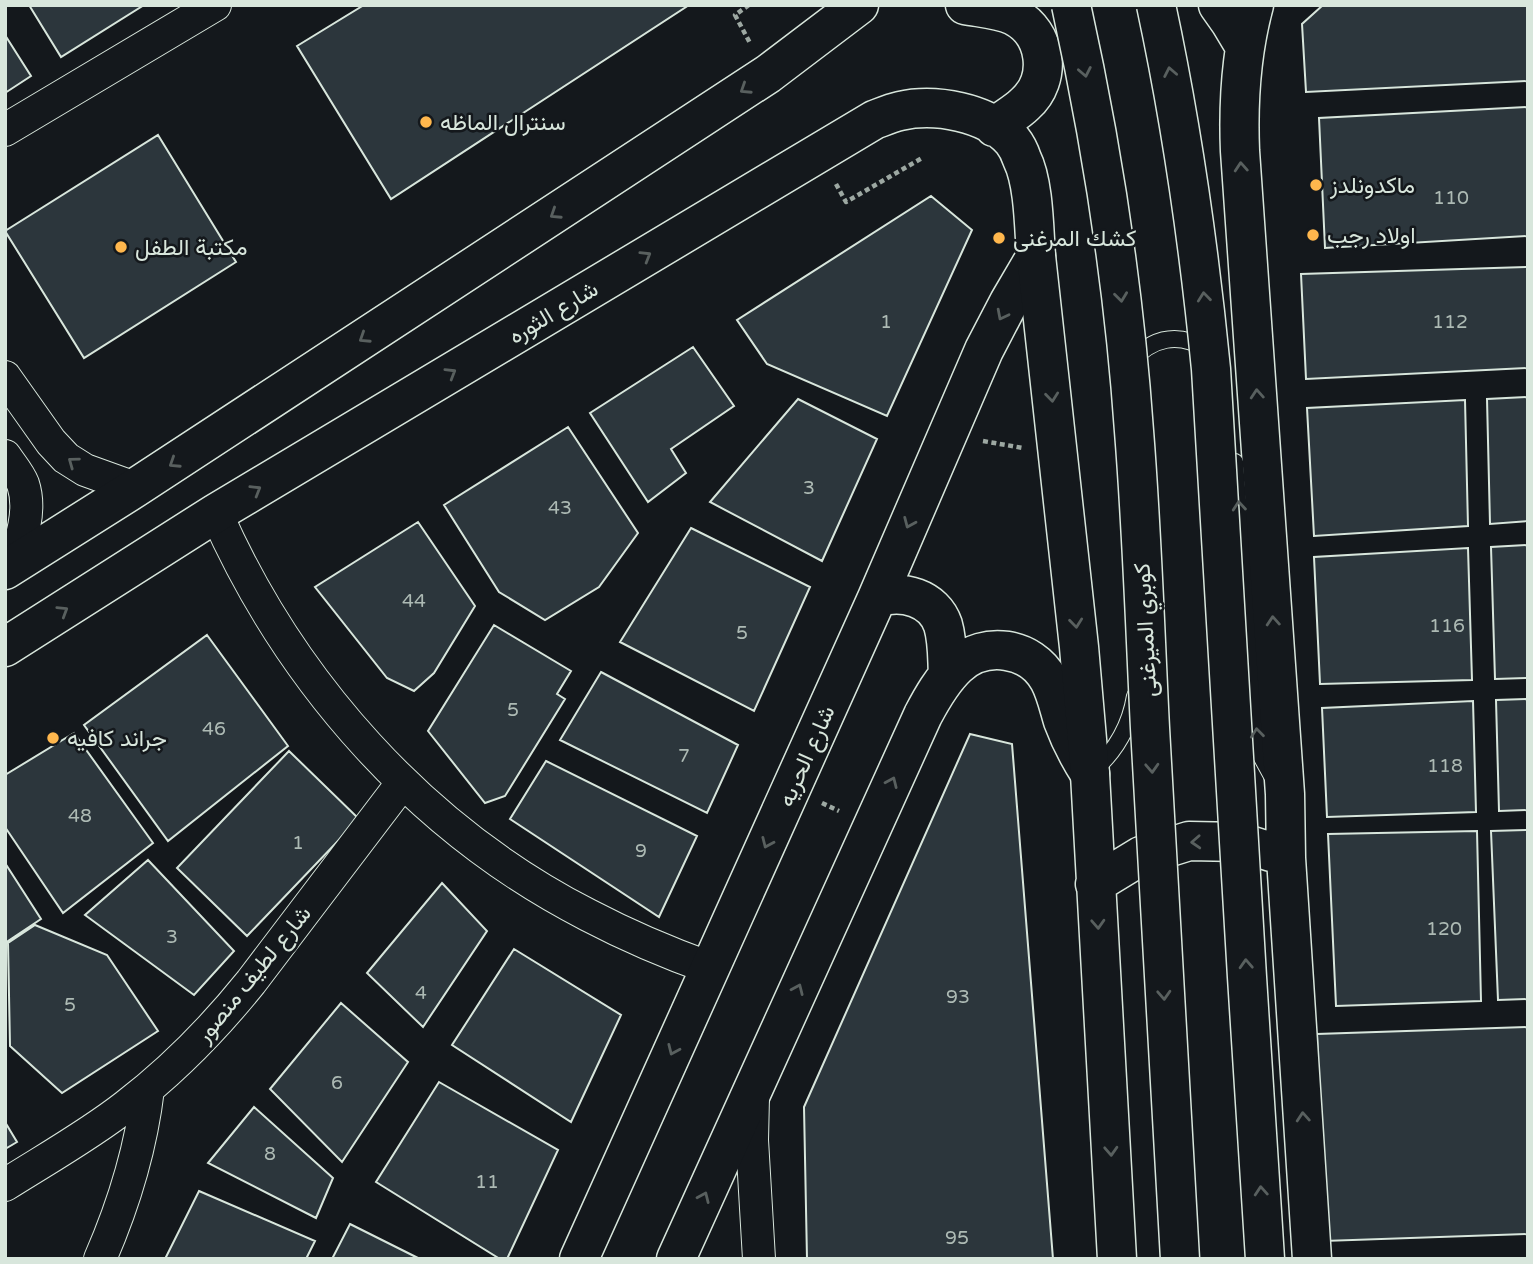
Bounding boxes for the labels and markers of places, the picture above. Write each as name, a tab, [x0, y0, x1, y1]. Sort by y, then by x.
place label: سنترال الماظه	[440, 109, 566, 137]
marker: سنترال الماظه	[418, 114, 434, 130]
place label: ماكدونلدز	[1329, 172, 1415, 200]
marker: ماكدونلدز	[1308, 177, 1324, 193]
place label: اولاد رجب	[1327, 222, 1415, 250]
place label: كشك المرغنى	[1013, 225, 1136, 253]
marker: اولاد رجب	[1305, 227, 1321, 243]
marker: كشك المرغنى	[991, 230, 1007, 246]
place label: مكتبة الطفل	[135, 234, 247, 262]
marker: مكتبة الطفل	[113, 239, 129, 255]
place label: جراند كافيه	[67, 725, 167, 753]
marker: جراند كافيه	[45, 730, 61, 746]

